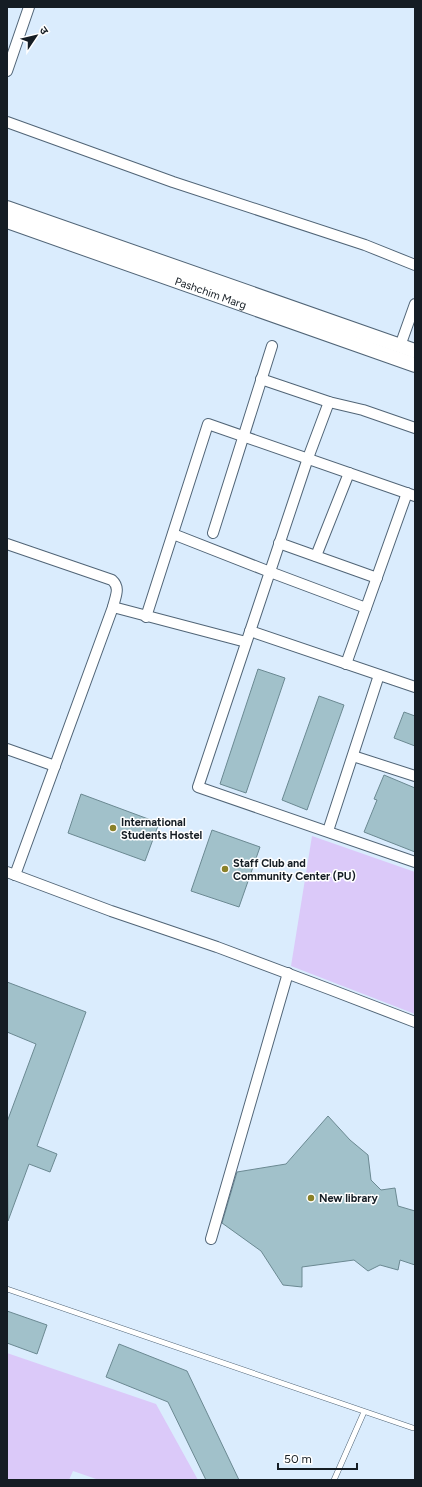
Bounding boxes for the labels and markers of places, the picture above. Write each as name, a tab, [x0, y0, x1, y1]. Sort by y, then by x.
place label: International Students Hostel	[121, 816, 203, 842]
marker: International Students Hostel	[108, 823, 118, 833]
place label: Staff Club and Community Center (PU)	[233, 857, 356, 883]
marker: Staff Club and Community Center (PU)	[220, 864, 230, 874]
place label: New library	[319, 1192, 379, 1205]
marker: New library	[306, 1193, 316, 1203]

